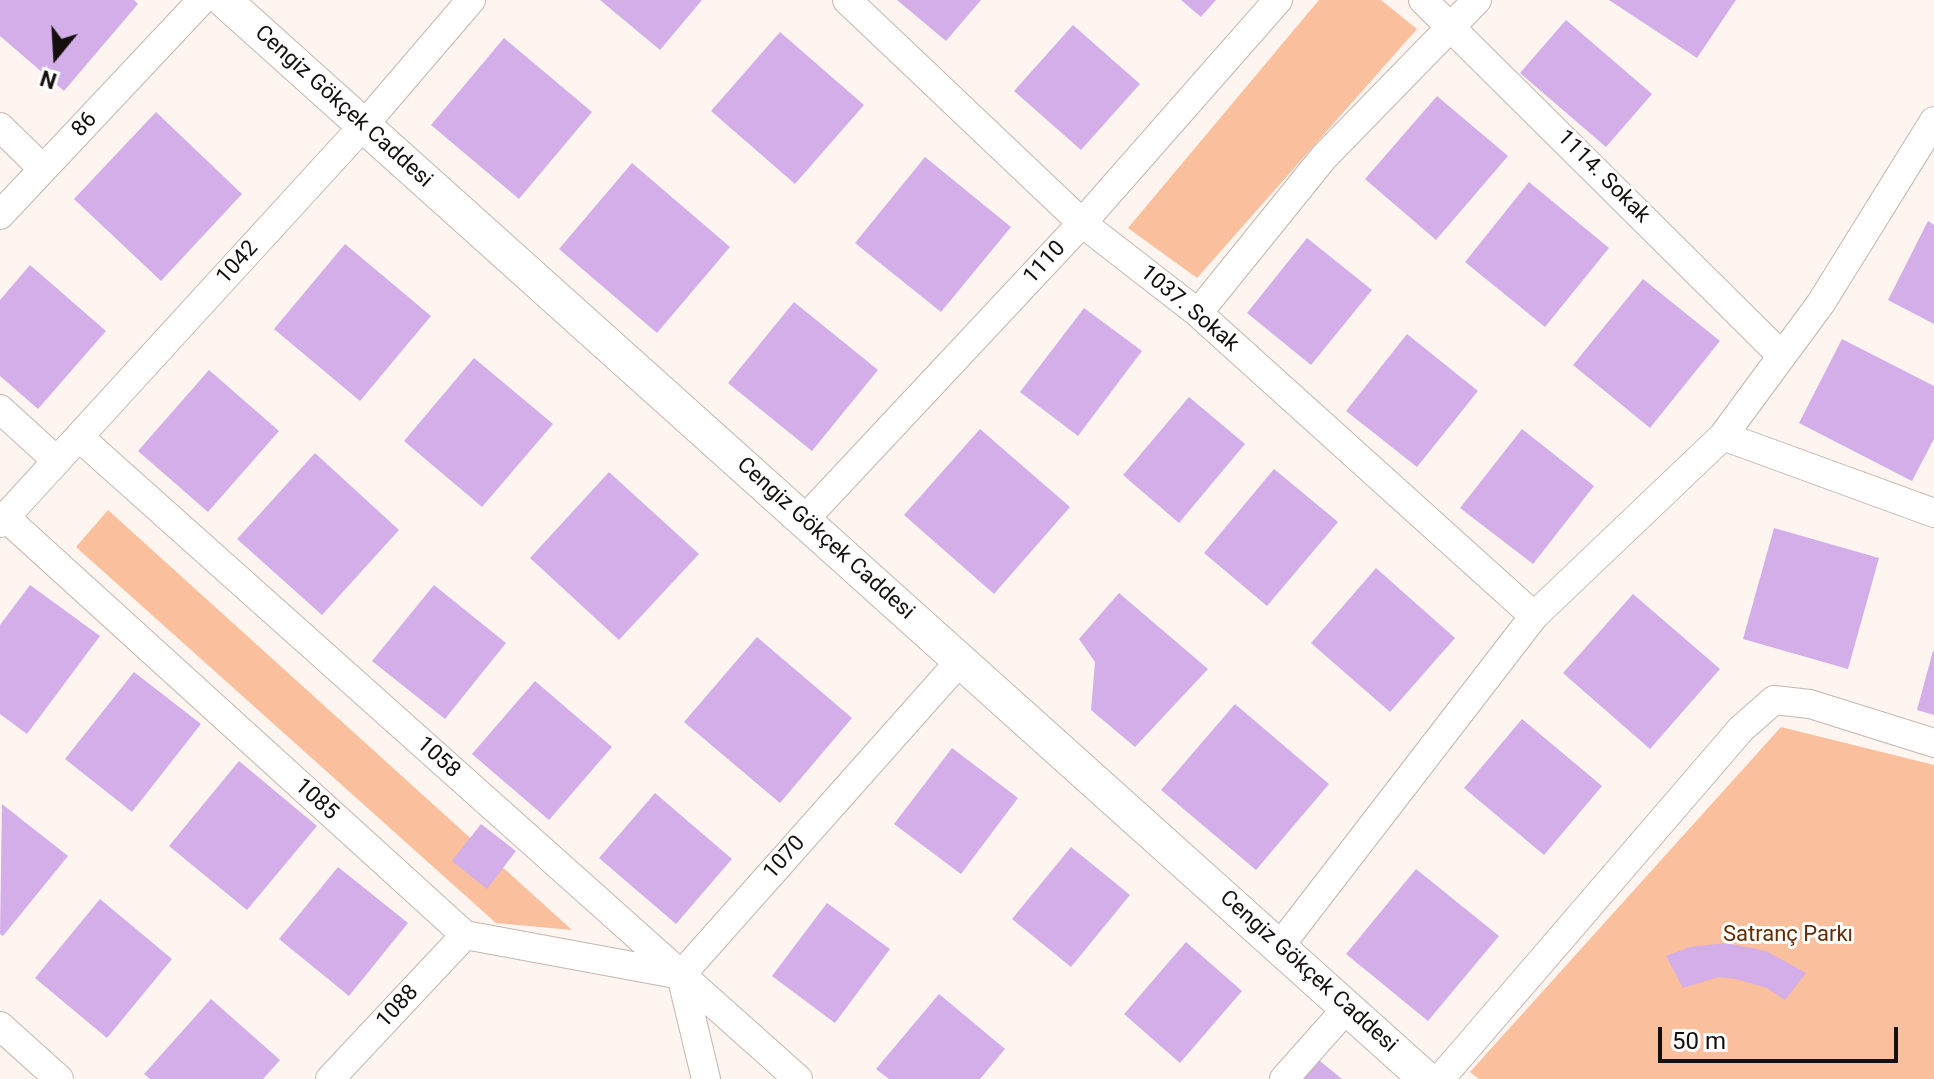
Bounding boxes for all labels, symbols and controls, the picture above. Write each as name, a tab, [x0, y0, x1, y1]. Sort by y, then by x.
north arrow	[16, 16, 96, 96]
street label: Cengiz Gökçek Caddesi	[249, 20, 437, 194]
text: N	[37, 65, 60, 94]
street label: 86	[67, 107, 103, 143]
street label: 1114. Sokak	[1551, 125, 1655, 229]
street label: 1042	[212, 236, 264, 290]
street label: 1110	[1018, 236, 1072, 290]
street label: 1037. Sokak	[1134, 260, 1244, 358]
street label: Cengiz Gökçek Caddesi	[731, 452, 919, 626]
street label: 1058	[411, 732, 465, 784]
street label: 1085	[289, 774, 343, 826]
street label: 1070	[759, 831, 811, 885]
street label: Cengiz Gökçek Caddesi	[1214, 885, 1402, 1059]
park label: Satranç Parkı	[1723, 922, 1853, 948]
street label: 1088	[371, 980, 425, 1034]
scale bar	[1662, 1011, 1902, 1061]
text: 50 m	[1672, 1027, 1726, 1055]

